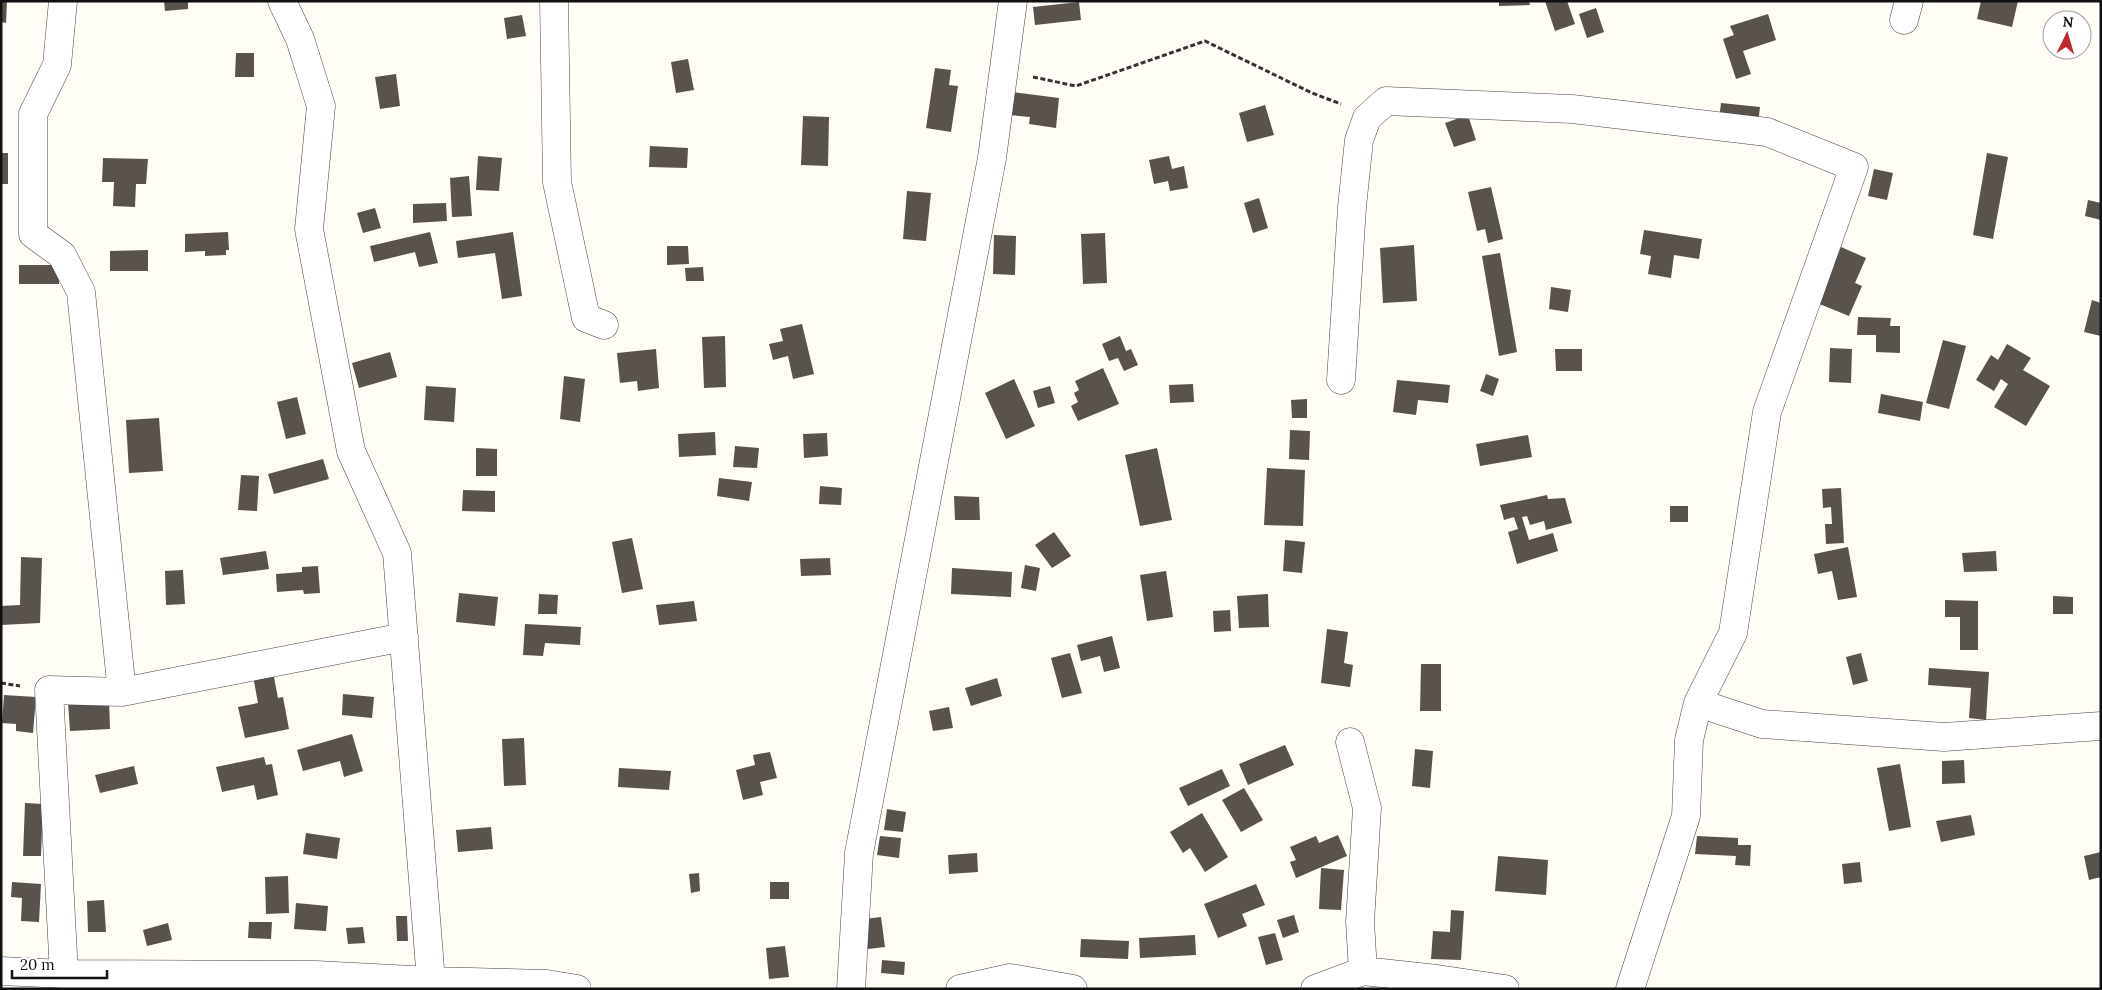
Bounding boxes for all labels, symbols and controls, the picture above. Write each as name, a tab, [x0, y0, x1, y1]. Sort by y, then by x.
north arrow	[2042, 10, 2092, 60]
text: N	[2062, 13, 2074, 32]
scale bar	[12, 948, 108, 980]
text: 20 m	[20, 955, 55, 974]

